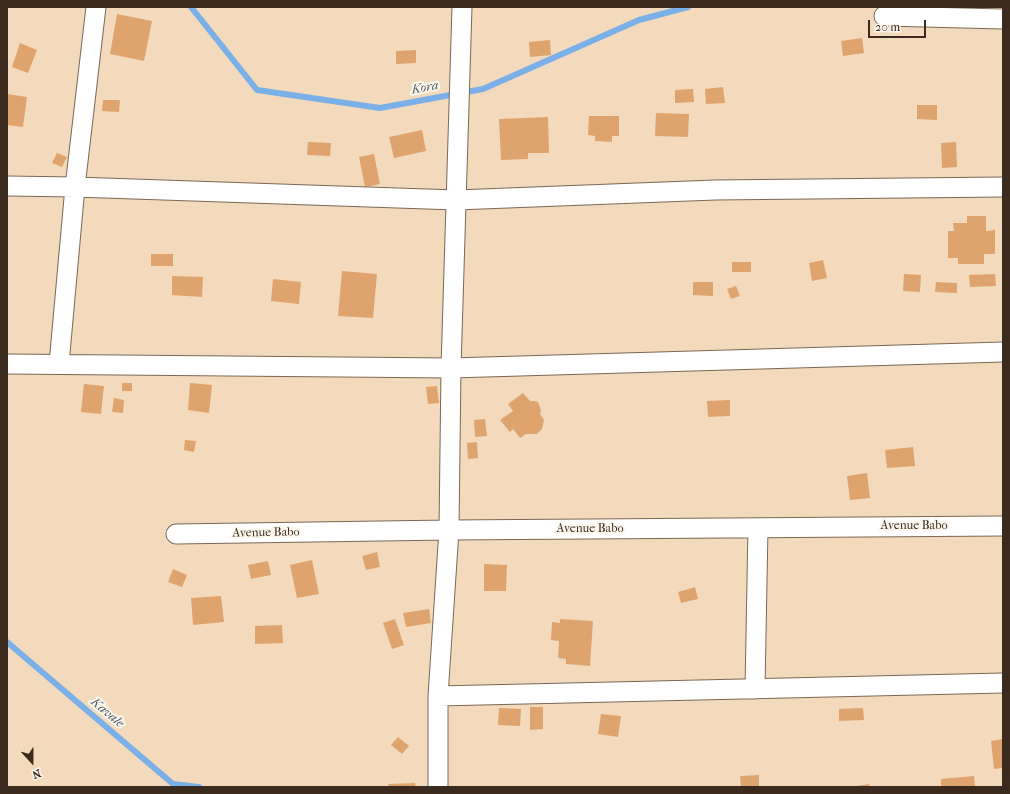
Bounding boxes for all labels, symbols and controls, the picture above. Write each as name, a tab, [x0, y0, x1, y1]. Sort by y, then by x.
scale bar	[870, 12, 928, 38]
text: 20 m	[875, 20, 900, 34]
water label: Kora	[410, 78, 440, 98]
street label: Avenue Babo	[880, 519, 948, 533]
street label: Avenue Babo	[556, 522, 624, 536]
street label: Avenue Babo	[232, 525, 300, 541]
water label: Kavale	[87, 695, 127, 731]
north arrow	[12, 742, 52, 782]
text: N	[30, 766, 43, 781]

